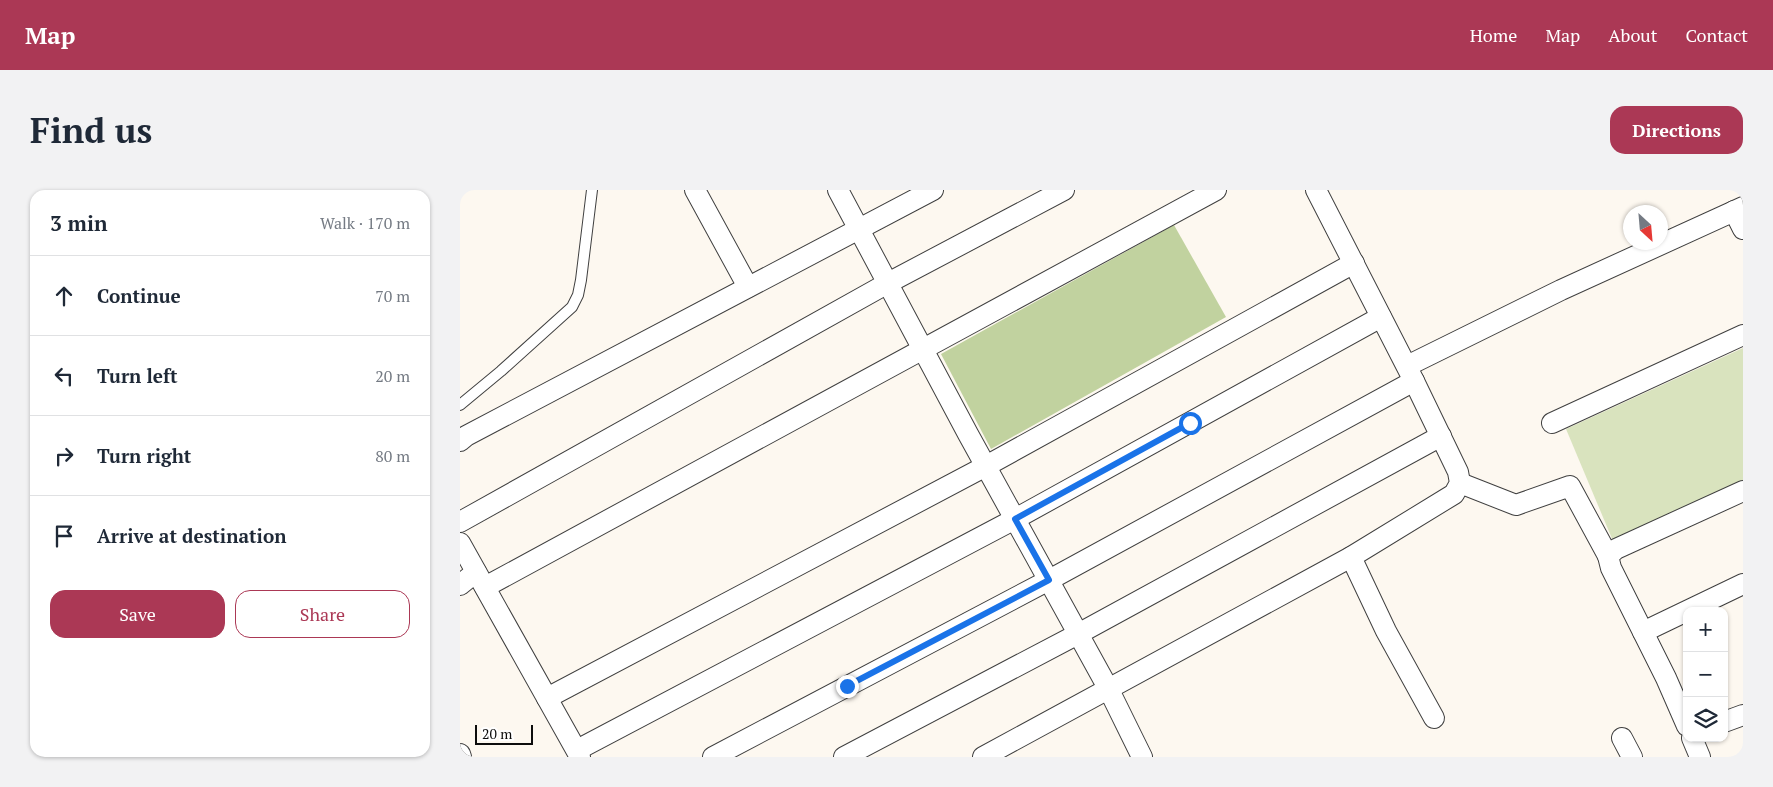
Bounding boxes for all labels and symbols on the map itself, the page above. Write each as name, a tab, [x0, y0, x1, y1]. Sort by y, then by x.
north arrow	[1623, 205, 1668, 250]
route start	[1179, 412, 1202, 435]
route end	[836, 675, 859, 698]
scale bar	[475, 722, 532, 745]

